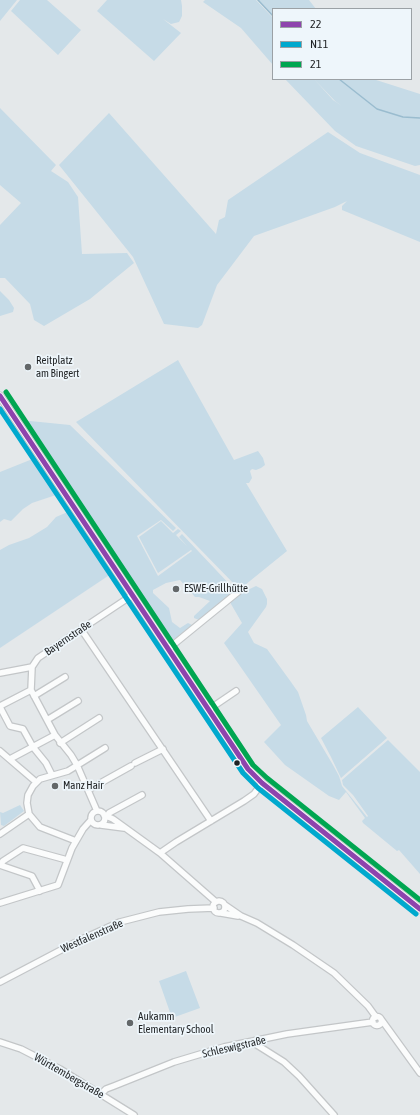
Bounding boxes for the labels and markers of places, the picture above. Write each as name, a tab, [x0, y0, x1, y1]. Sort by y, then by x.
place label: Reitplatz am Bingert	[36, 354, 79, 380]
marker: Reitplatz am Bingert	[23, 362, 33, 372]
place label: ESWE-Grillhütte	[184, 582, 248, 596]
marker: ESWE-Grillhütte	[171, 584, 181, 594]
unlabelled marker	[232, 758, 242, 768]
place label: Manz Hair	[63, 779, 104, 793]
marker: Manz Hair	[50, 781, 60, 791]
place label: Aukamm Elementary School	[138, 1010, 214, 1036]
marker: Aukamm Elementary School	[125, 1018, 135, 1028]

